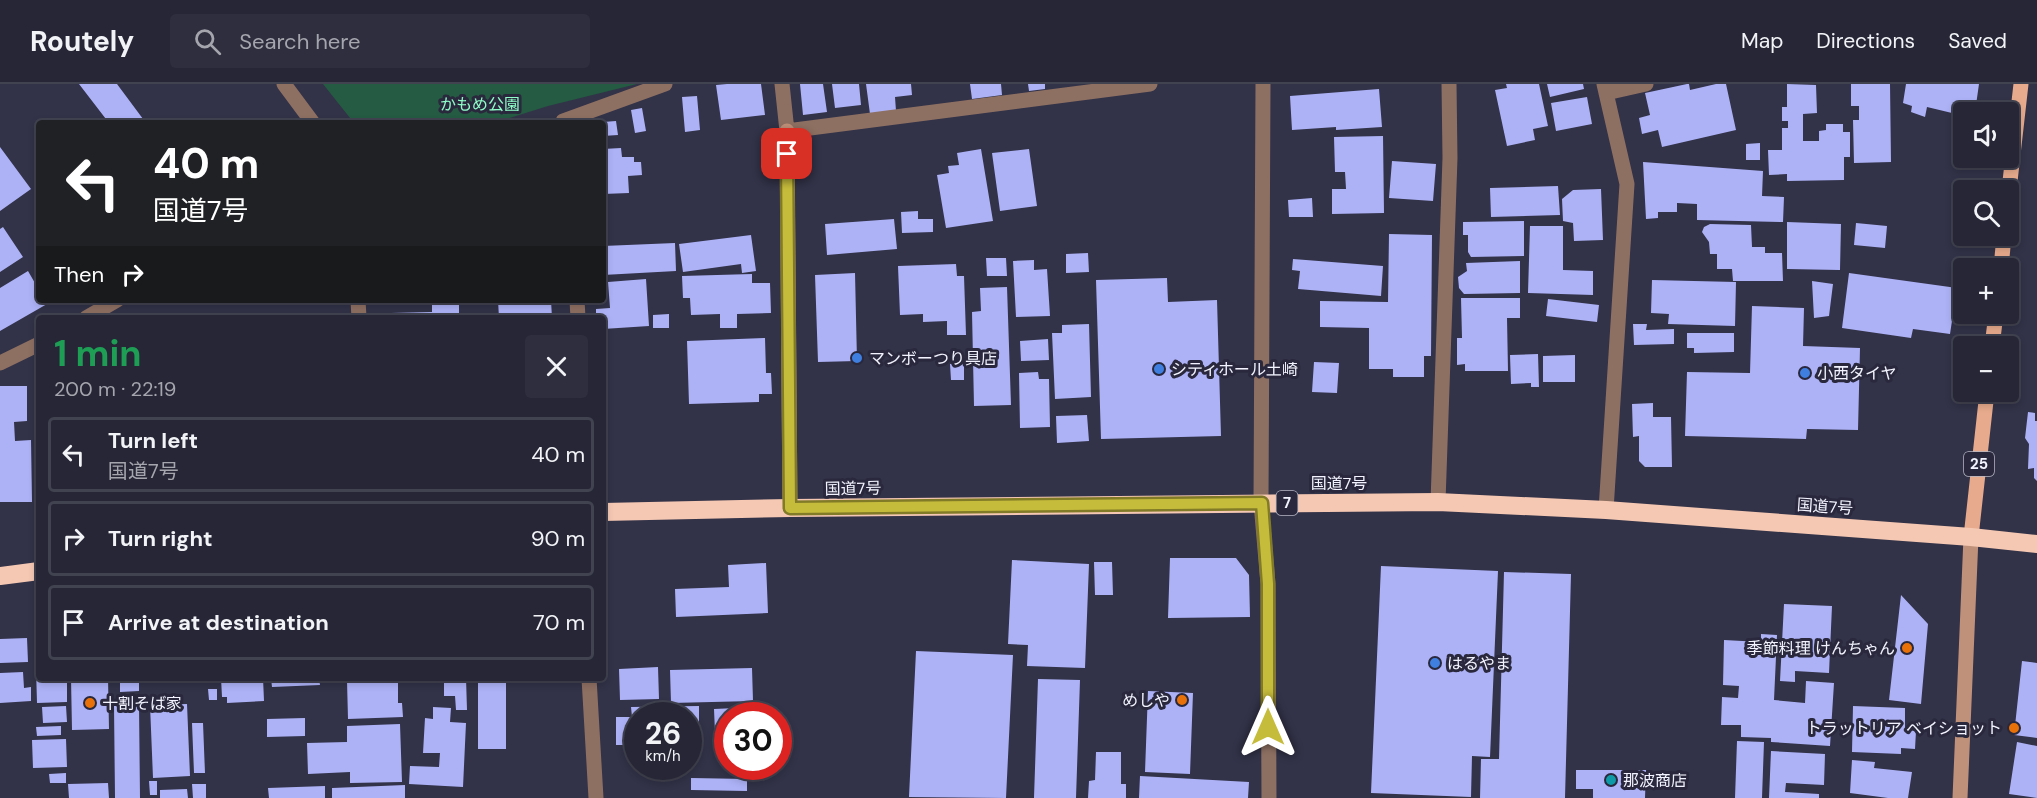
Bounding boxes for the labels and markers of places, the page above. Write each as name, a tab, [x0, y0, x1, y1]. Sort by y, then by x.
pin	[761, 128, 812, 179]
place label: マンボーつり具店	[869, 348, 997, 369]
marker: マンボーつり具店	[850, 351, 864, 365]
place label: シティホール土崎	[1171, 359, 1298, 380]
marker: シティホール土崎	[1152, 362, 1166, 376]
place label: 小西タイヤ	[1817, 363, 1897, 384]
marker: 小西タイヤ	[1798, 366, 1812, 380]
place label: 季節料理 けんちゃん	[1747, 638, 1895, 659]
marker: 季節料理 けんちゃん	[1900, 641, 1914, 655]
place label: はるやま	[1447, 653, 1511, 674]
marker: はるやま	[1428, 656, 1442, 670]
place label: めしや	[1122, 690, 1170, 711]
place label: 十割そば家	[102, 693, 182, 714]
marker: めしや	[1175, 693, 1189, 707]
marker: 十割そば家	[83, 696, 97, 710]
place label: トラットリア ベイショット	[1806, 718, 2002, 739]
marker: トラットリア ベイショット	[2007, 721, 2021, 735]
place label: 那波商店	[1623, 770, 1687, 791]
marker: 那波商店	[1604, 773, 1618, 787]

